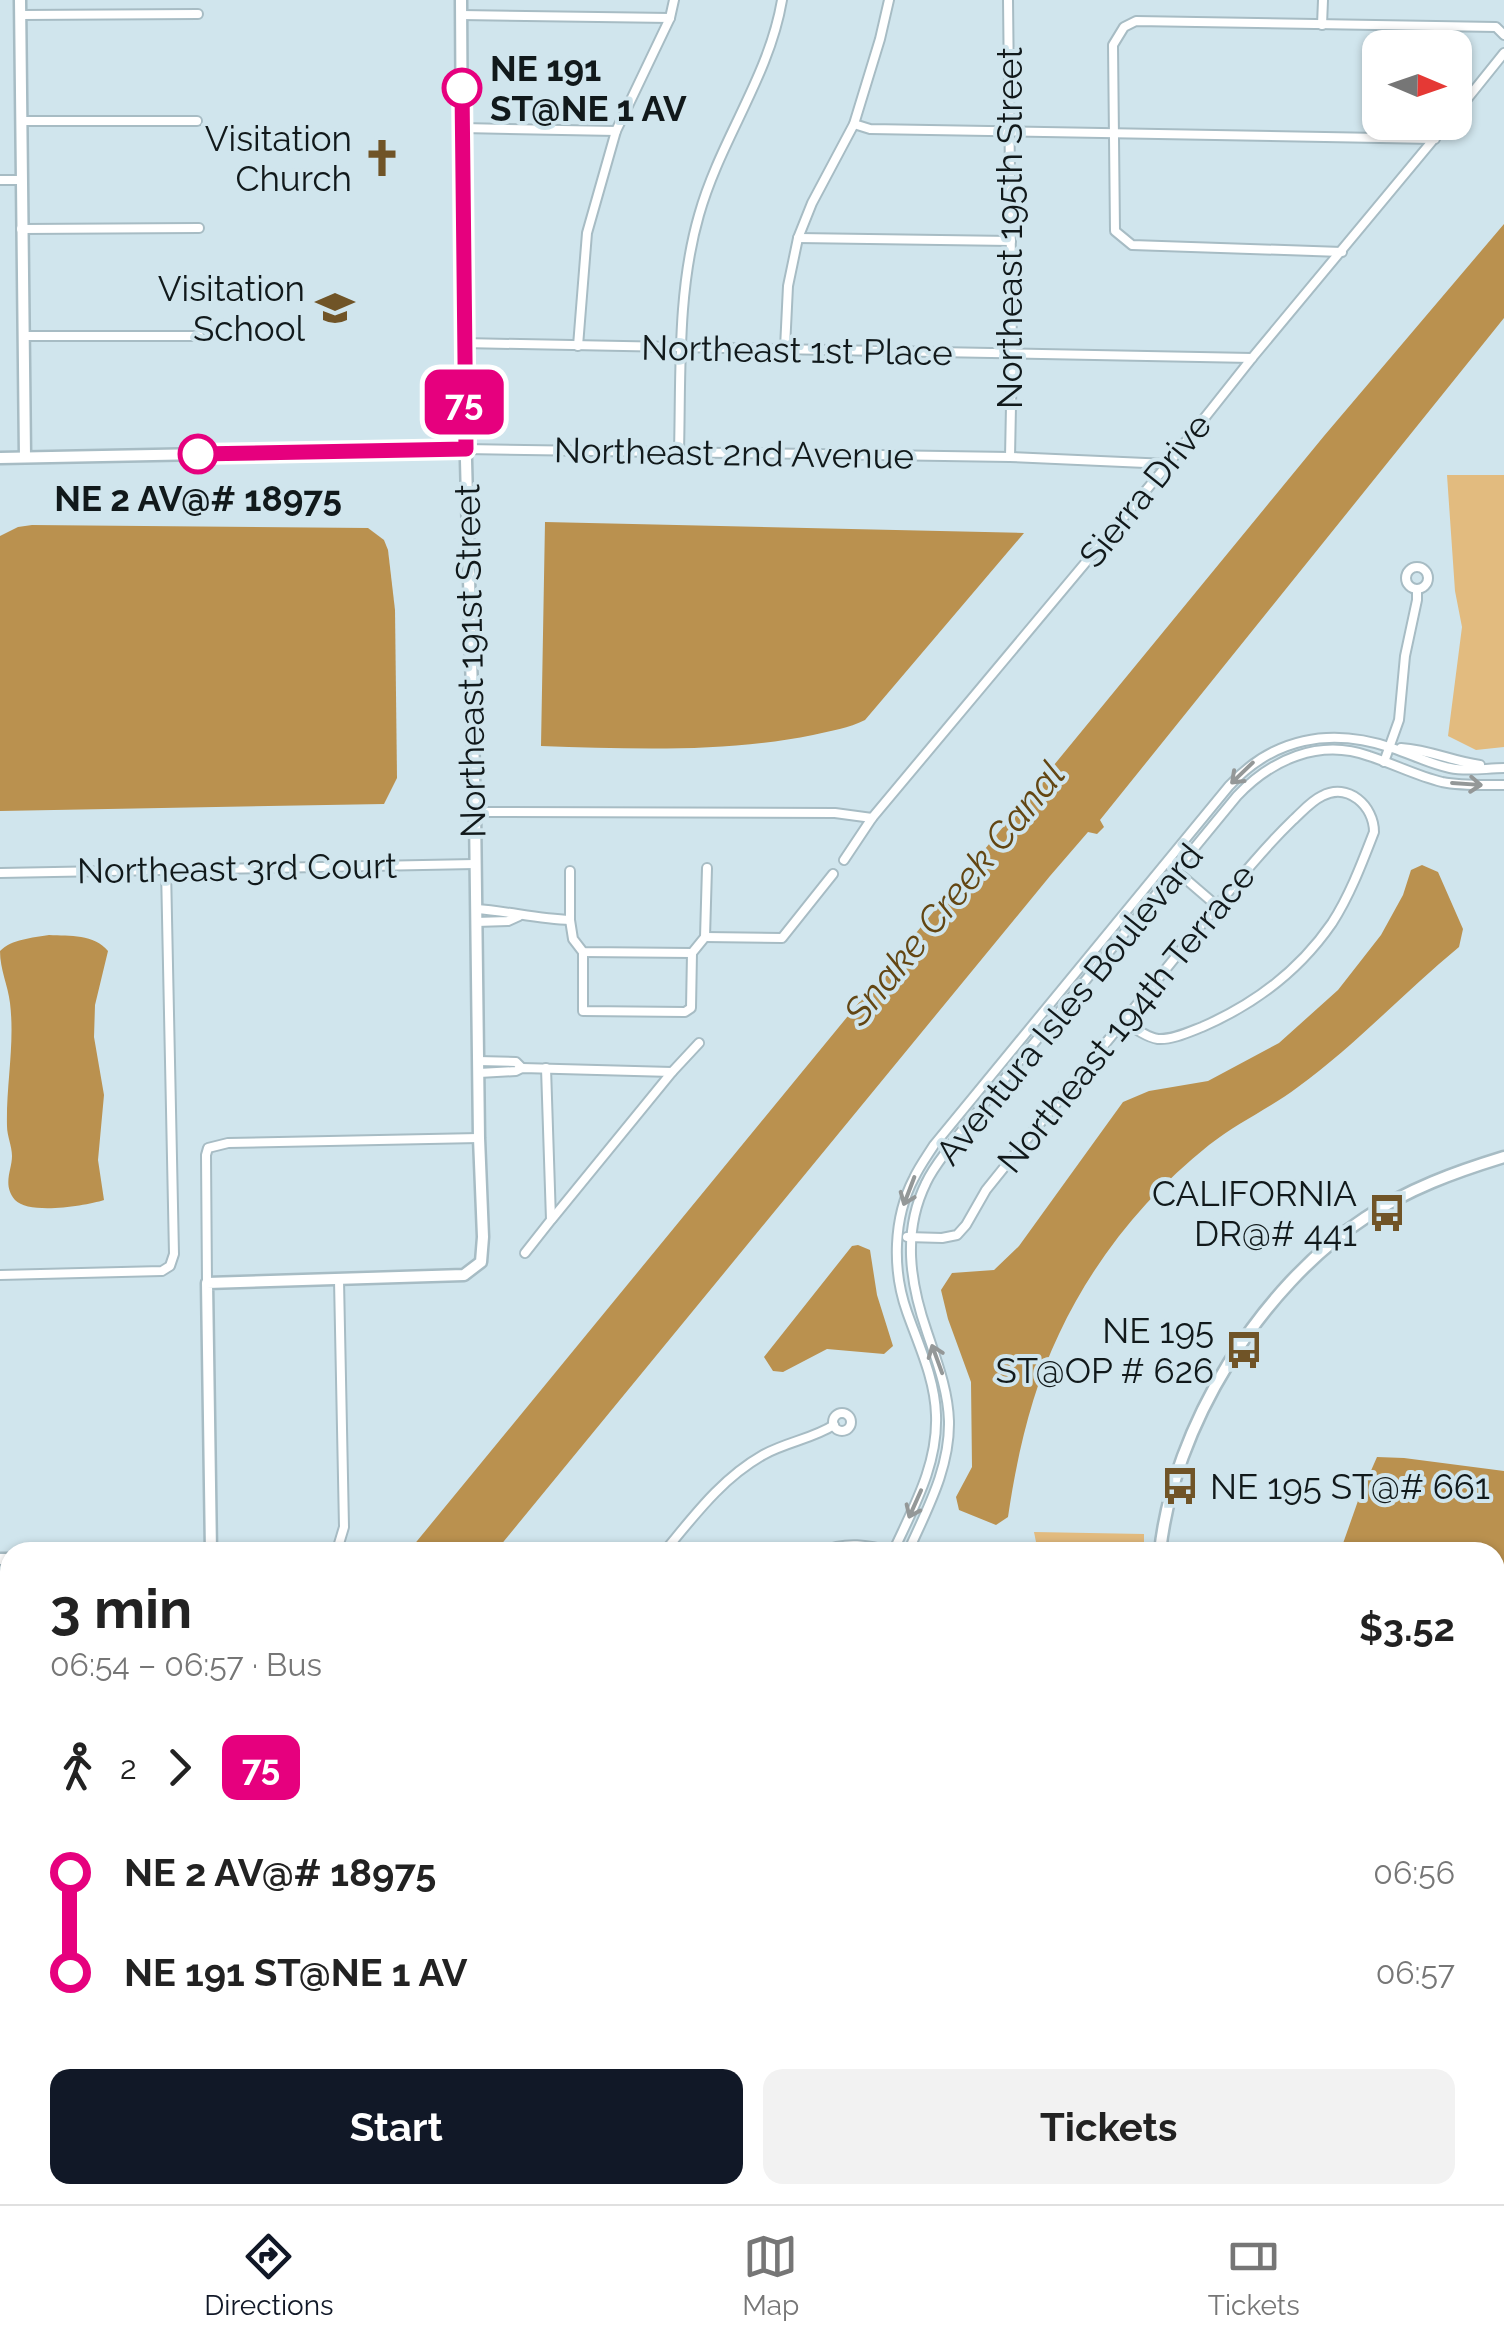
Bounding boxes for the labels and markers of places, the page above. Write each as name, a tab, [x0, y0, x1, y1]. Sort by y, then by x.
place label: NE 191 ST@NE 1 AV	[490, 48, 687, 129]
marker: NE 191 ST@NE 1 AV	[443, 69, 481, 107]
place label: Visitation Church	[205, 118, 352, 199]
church icon: Visitation Church	[361, 137, 403, 179]
place label: Visitation School	[158, 268, 305, 349]
school or university icon: Visitation School	[314, 287, 356, 329]
marker: NE 2 AV@# 18975	[179, 435, 217, 473]
place label: NE 2 AV@# 18975	[54, 478, 342, 519]
place label: CALIFORNIA DR@# 441	[1152, 1173, 1357, 1254]
bus stop icon: CALIFORNIA DR@# 441	[1366, 1192, 1408, 1234]
place label: NE 195 ST@OP # 626	[996, 1310, 1214, 1391]
bus stop icon: NE 195 ST@OP # 626	[1223, 1329, 1265, 1371]
bus stop icon: NE 195 ST@# 661	[1159, 1465, 1201, 1507]
place label: NE 195 ST@# 661	[1210, 1466, 1490, 1507]

